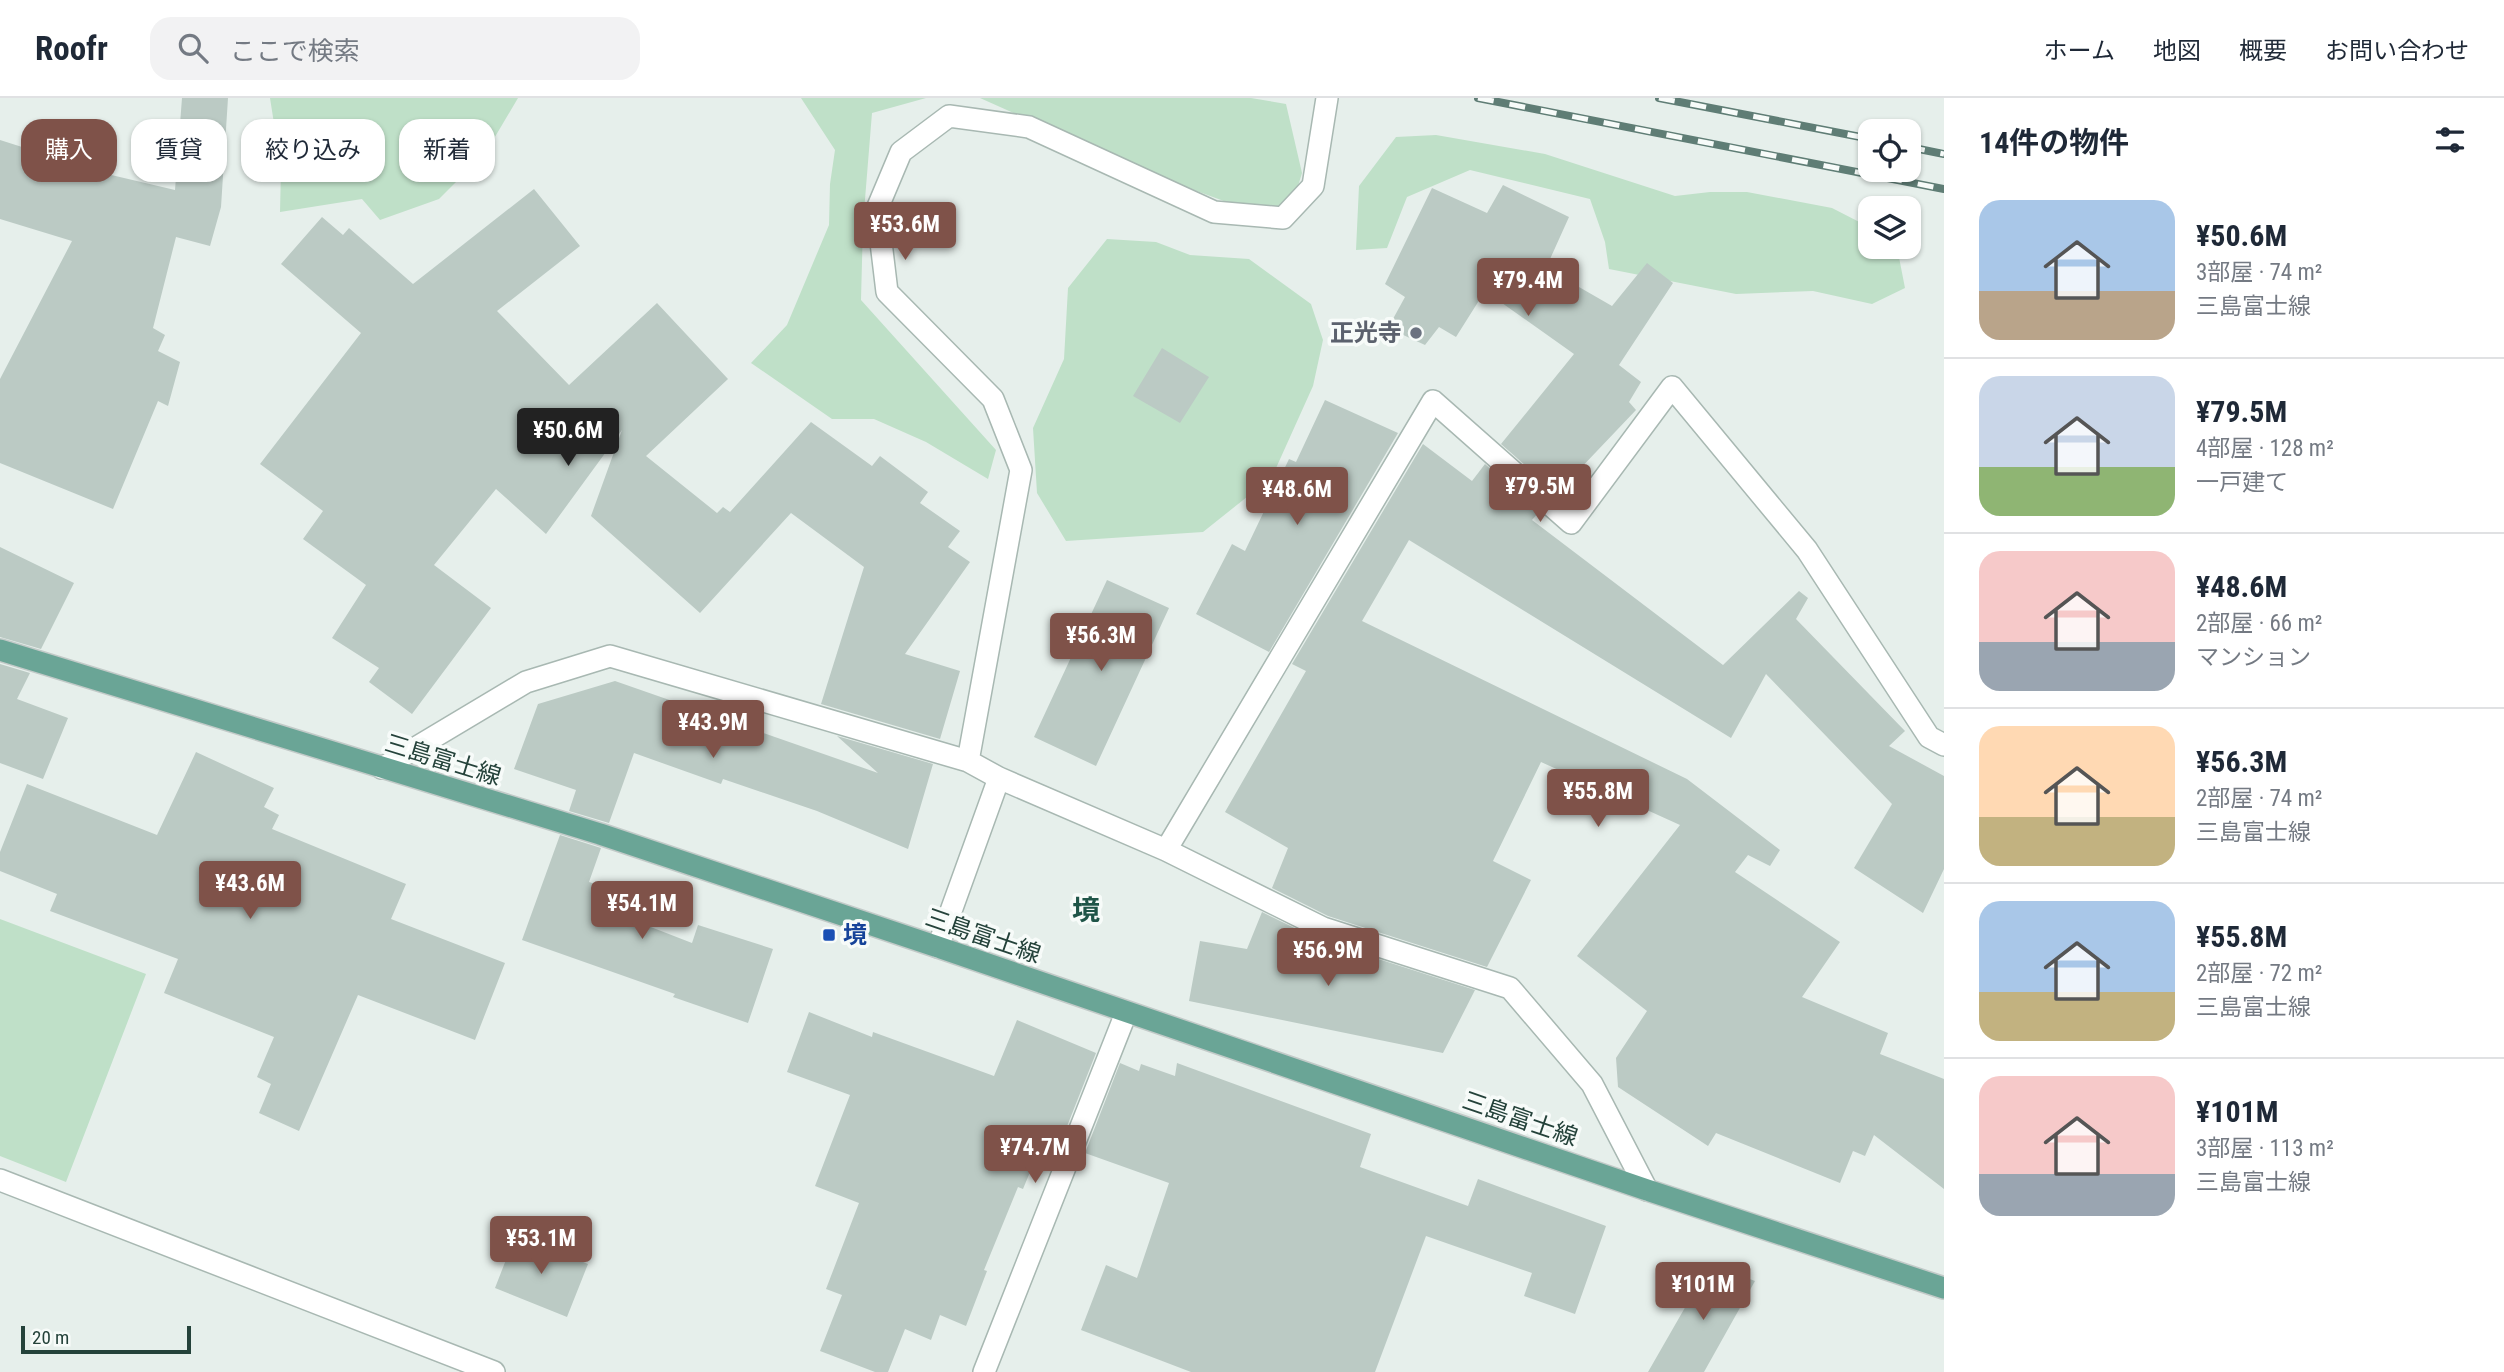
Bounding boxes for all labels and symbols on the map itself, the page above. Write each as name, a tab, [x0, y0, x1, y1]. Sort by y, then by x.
pin: ¥53.6M	[848, 202, 962, 262]
pin: ¥79.4M	[1471, 258, 1585, 318]
place label: 正光寺	[1330, 319, 1402, 347]
marker: 正光寺	[1408, 325, 1424, 341]
pin: ¥50.6M	[511, 408, 625, 468]
pin: ¥79.5M	[1483, 464, 1597, 524]
pin: ¥48.6M	[1240, 468, 1354, 527]
pin: ¥56.3M	[1044, 614, 1158, 673]
pin: ¥43.9M	[656, 700, 770, 760]
street label: 三島富士線	[382, 729, 504, 791]
pin: ¥55.8M	[1541, 770, 1655, 829]
pin: ¥43.6M	[193, 862, 307, 921]
pin: ¥54.1M	[585, 882, 699, 941]
district label: 境	[1072, 894, 1100, 927]
street label: 三島富士線	[922, 903, 1044, 969]
place label: 境	[843, 921, 867, 949]
marker: 境	[821, 927, 837, 943]
pin: ¥56.9M	[1271, 928, 1385, 988]
street label: 三島富士線	[1459, 1086, 1581, 1152]
pin: ¥74.7M	[978, 1126, 1092, 1185]
pin: ¥53.1M	[484, 1216, 598, 1276]
pin: ¥101M	[1654, 1262, 1752, 1322]
scale bar	[21, 1323, 191, 1355]

